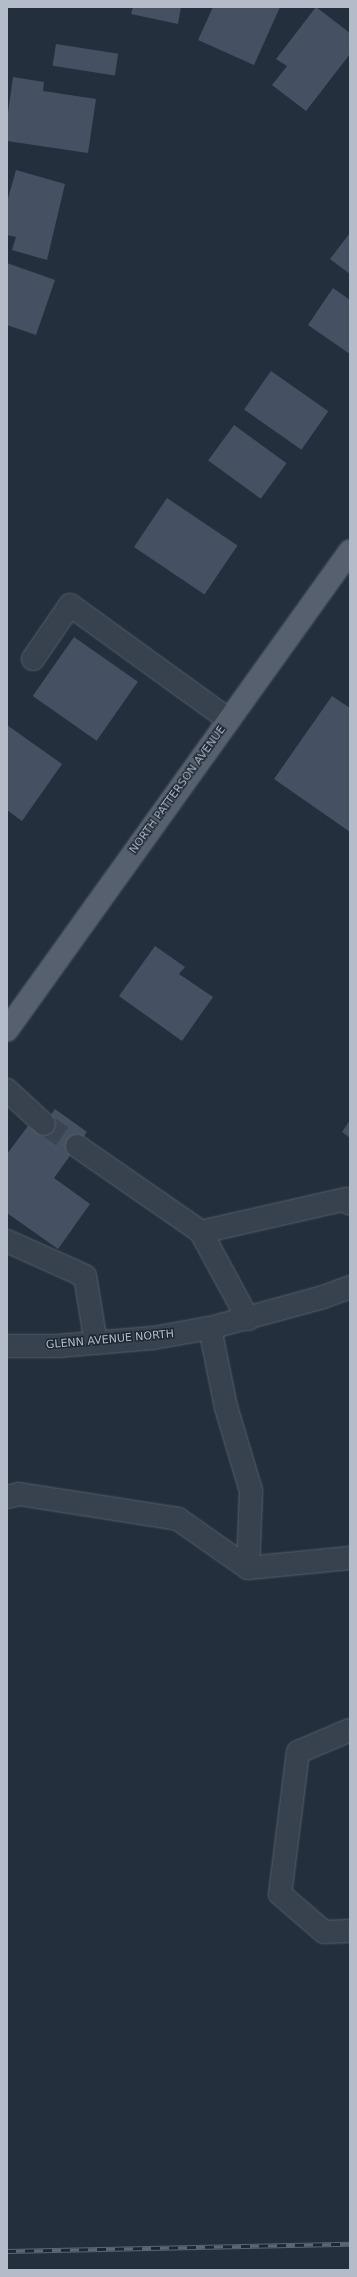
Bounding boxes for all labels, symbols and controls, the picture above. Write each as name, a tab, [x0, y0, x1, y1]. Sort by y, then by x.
street label: NORTH PATTERSON AVENUE	[127, 724, 229, 856]
street label: GLENN AVENUE NORTH	[46, 1328, 174, 1352]

